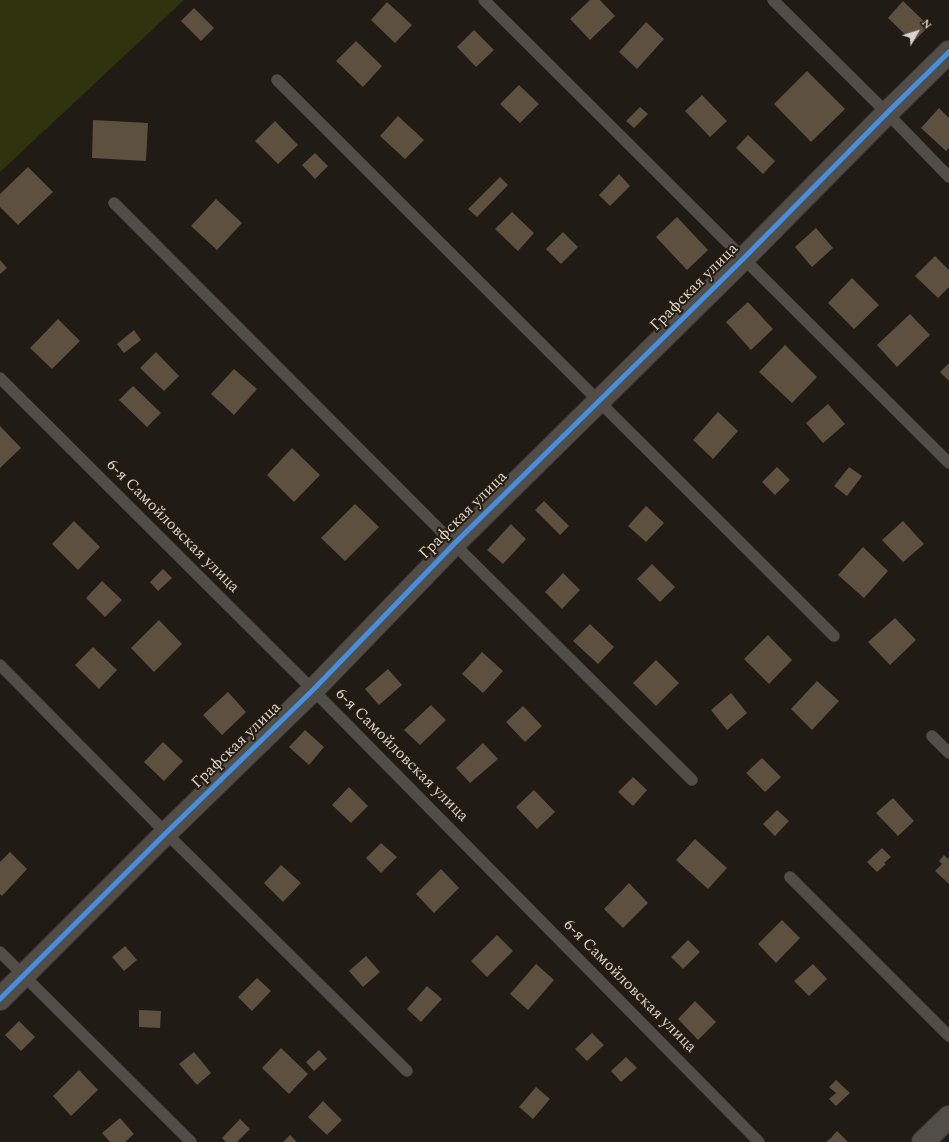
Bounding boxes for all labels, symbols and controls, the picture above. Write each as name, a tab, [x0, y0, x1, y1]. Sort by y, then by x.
north arrow	[897, 12, 937, 52]
text: N	[917, 15, 936, 33]
street label: Графская улица	[647, 240, 743, 336]
street label: 6-я Самойловская улица	[101, 456, 243, 598]
street label: Графская улица	[416, 468, 512, 564]
street label: 6-я Самойловская улица	[330, 685, 472, 827]
street label: Графская улица	[188, 699, 286, 793]
street label: 6-я Самойловская улица	[558, 916, 700, 1058]

